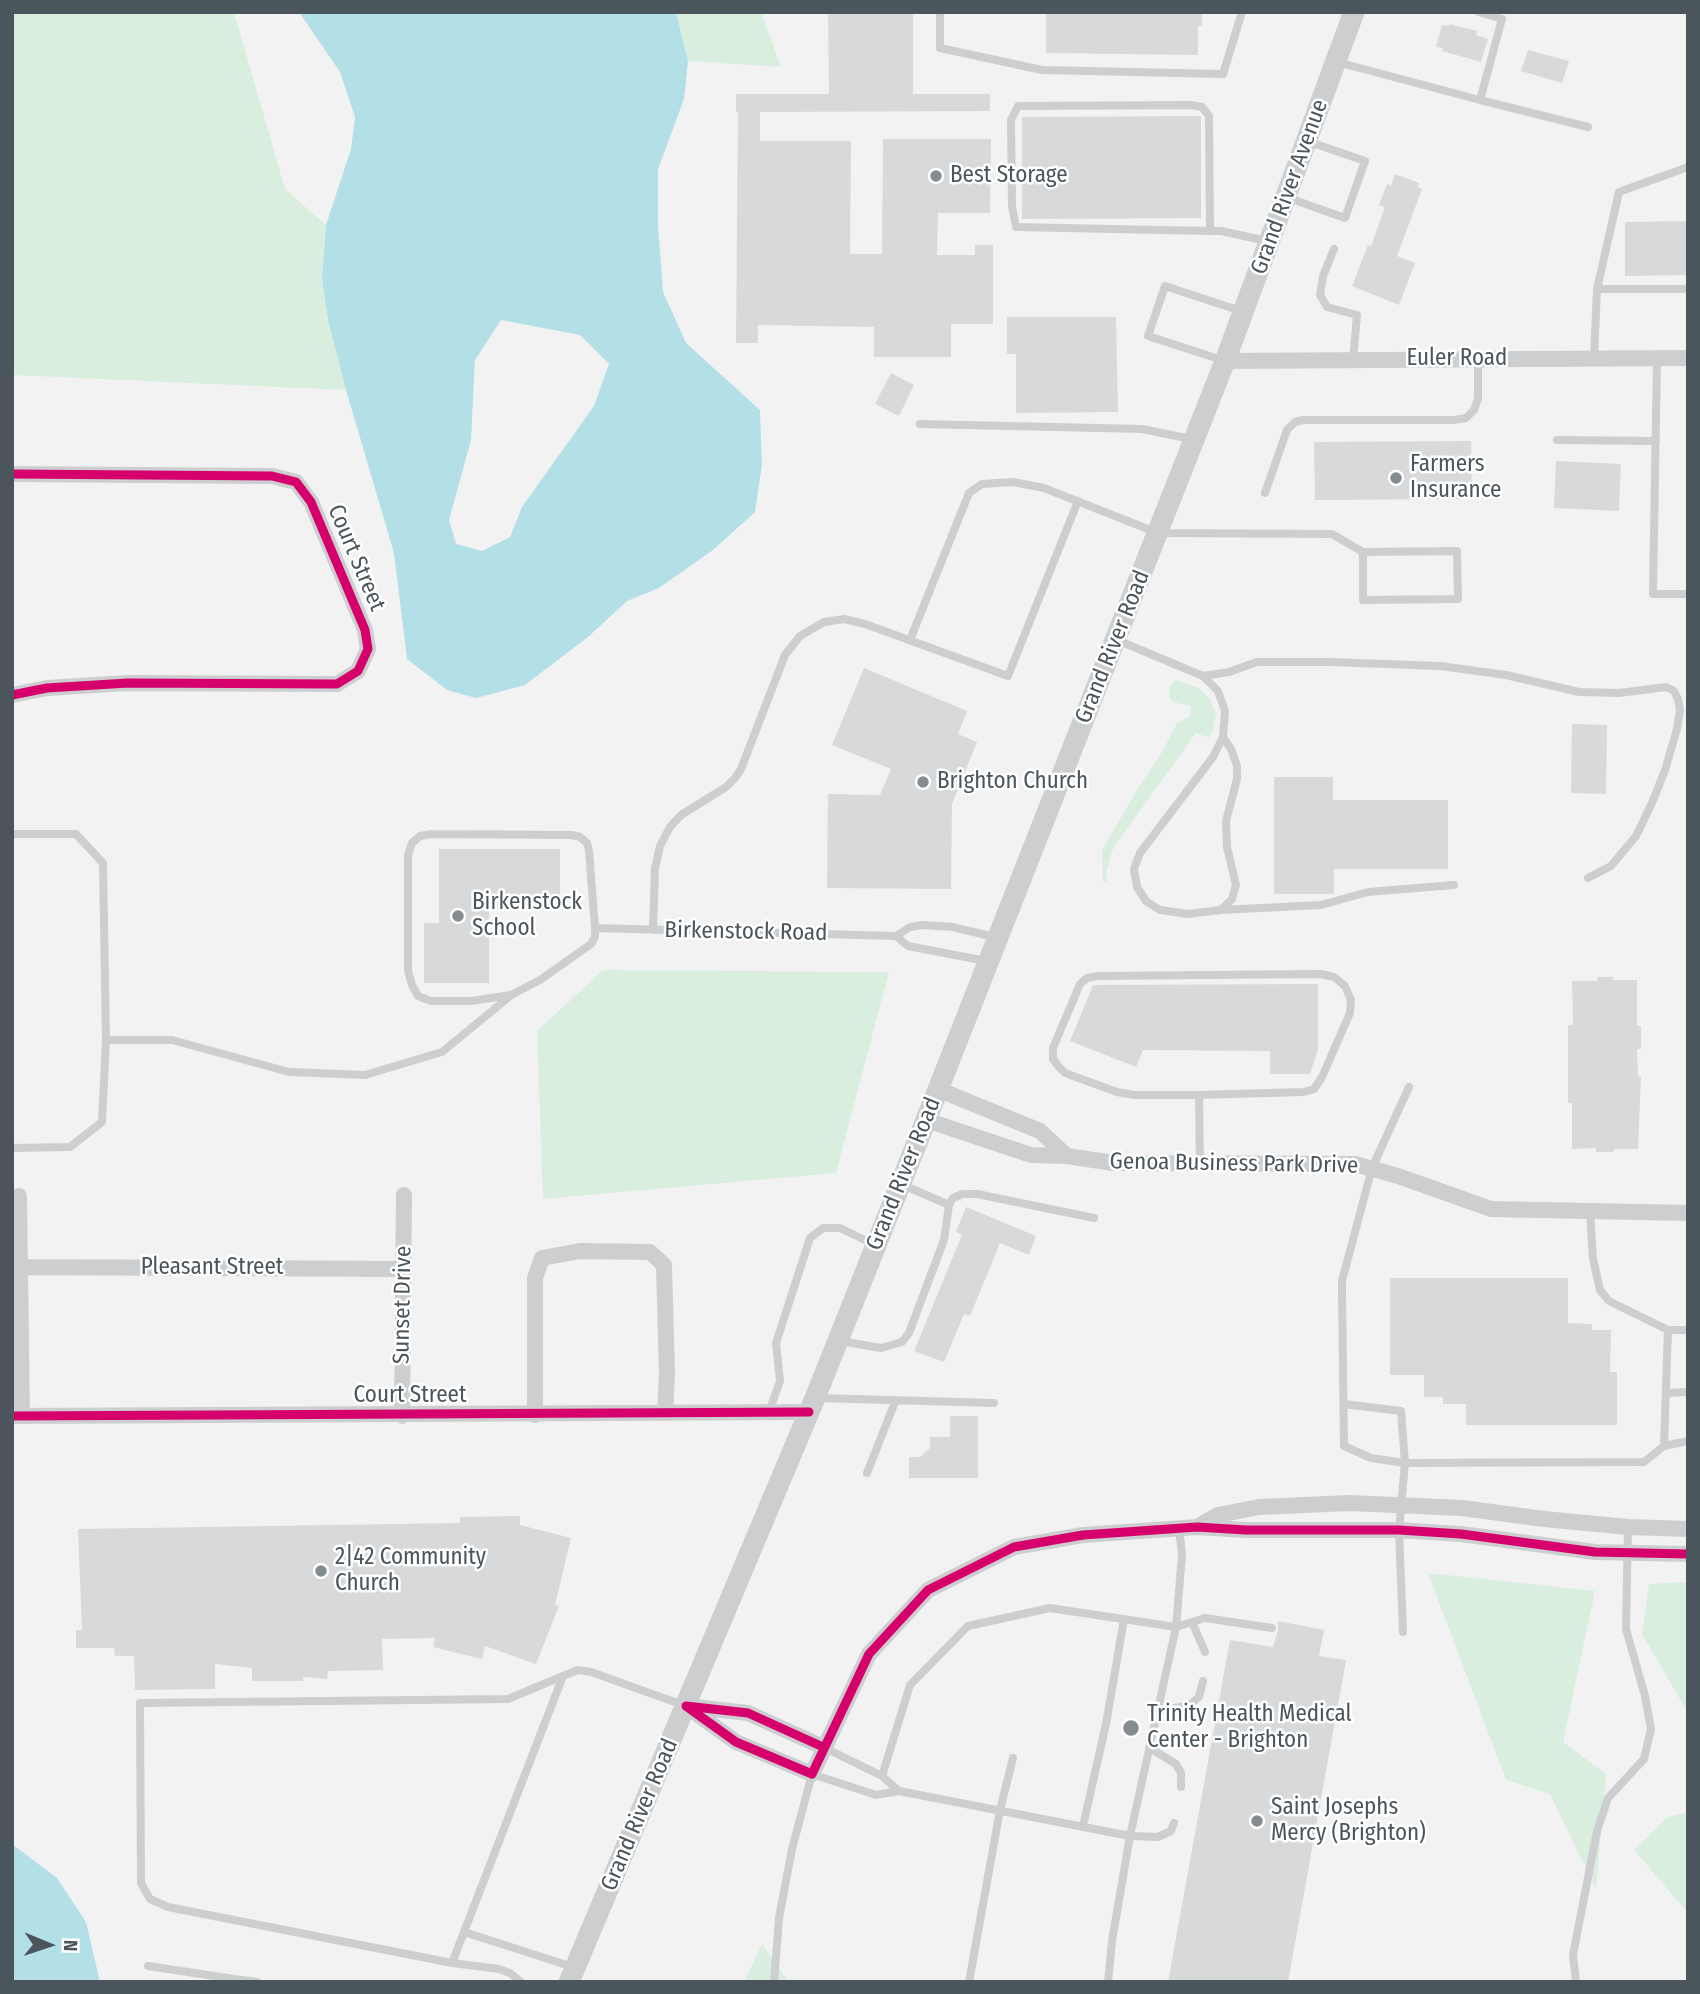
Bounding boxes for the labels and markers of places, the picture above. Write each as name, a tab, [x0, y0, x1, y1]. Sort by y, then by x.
place label: Best Storage	[950, 162, 1068, 190]
marker: Best Storage	[928, 168, 944, 184]
place label: Farmers Insurance	[1410, 451, 1501, 505]
marker: Farmers Insurance	[1388, 470, 1404, 486]
place label: Brighton Church	[937, 768, 1088, 796]
marker: Brighton Church	[915, 774, 931, 790]
place label: Birkenstock School	[472, 889, 582, 943]
marker: Birkenstock School	[450, 908, 466, 924]
place label: 2|42 Community Church	[335, 1544, 486, 1598]
marker: 2|42 Community Church	[313, 1563, 329, 1579]
place label: Trinity Health Medical Center - Brighton	[1147, 1701, 1352, 1755]
marker: Trinity Health Medical Center - Brighton	[1121, 1718, 1141, 1738]
place label: Saint Josephs Mercy (Brighton)	[1271, 1794, 1426, 1848]
marker: Saint Josephs Mercy (Brighton)	[1249, 1813, 1265, 1829]

